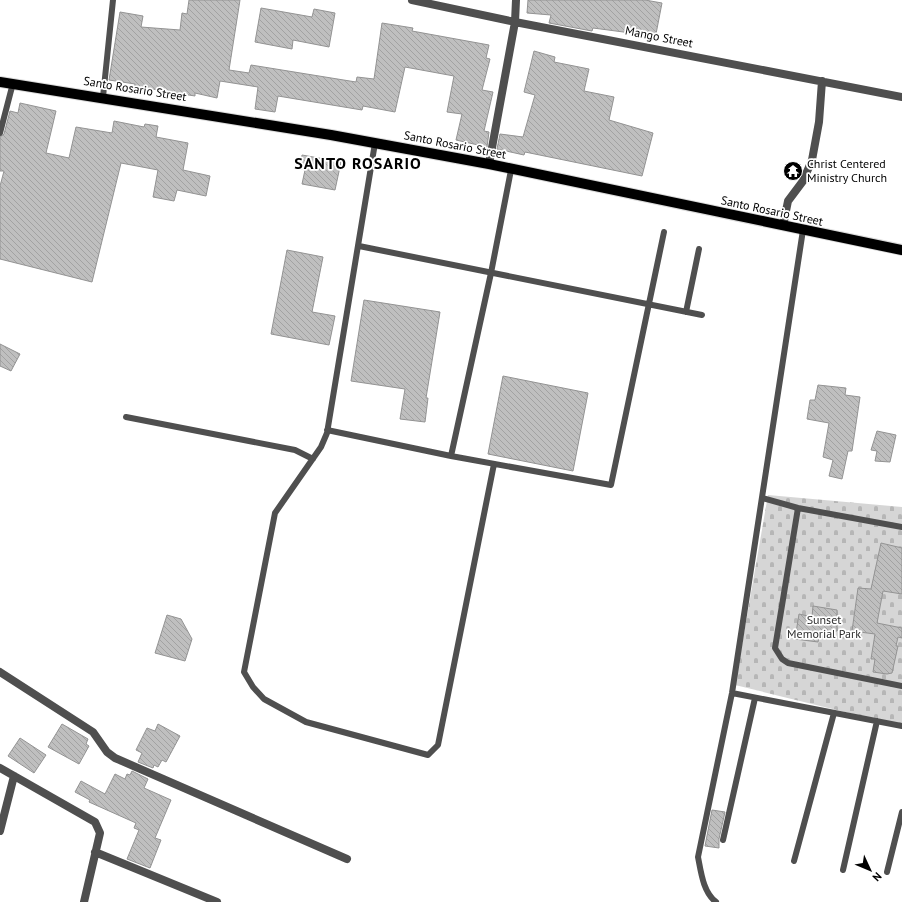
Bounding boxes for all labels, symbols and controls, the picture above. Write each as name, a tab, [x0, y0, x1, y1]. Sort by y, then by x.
street label: Mango Street	[624, 23, 694, 50]
street label: Santo Rosario Street	[83, 73, 188, 104]
street label: Santo Rosario Street	[403, 127, 508, 162]
district label: SANTO ROSARIO	[294, 153, 422, 173]
place label: Christ Centered Ministry Church	[807, 156, 887, 185]
temple icon: Christ Centered Ministry Church	[782, 160, 804, 182]
street label: Santo Rosario Street	[720, 192, 825, 229]
park label: Sunset Memorial Park	[787, 612, 861, 641]
north arrow	[850, 850, 890, 890]
text: N	[870, 869, 885, 884]

